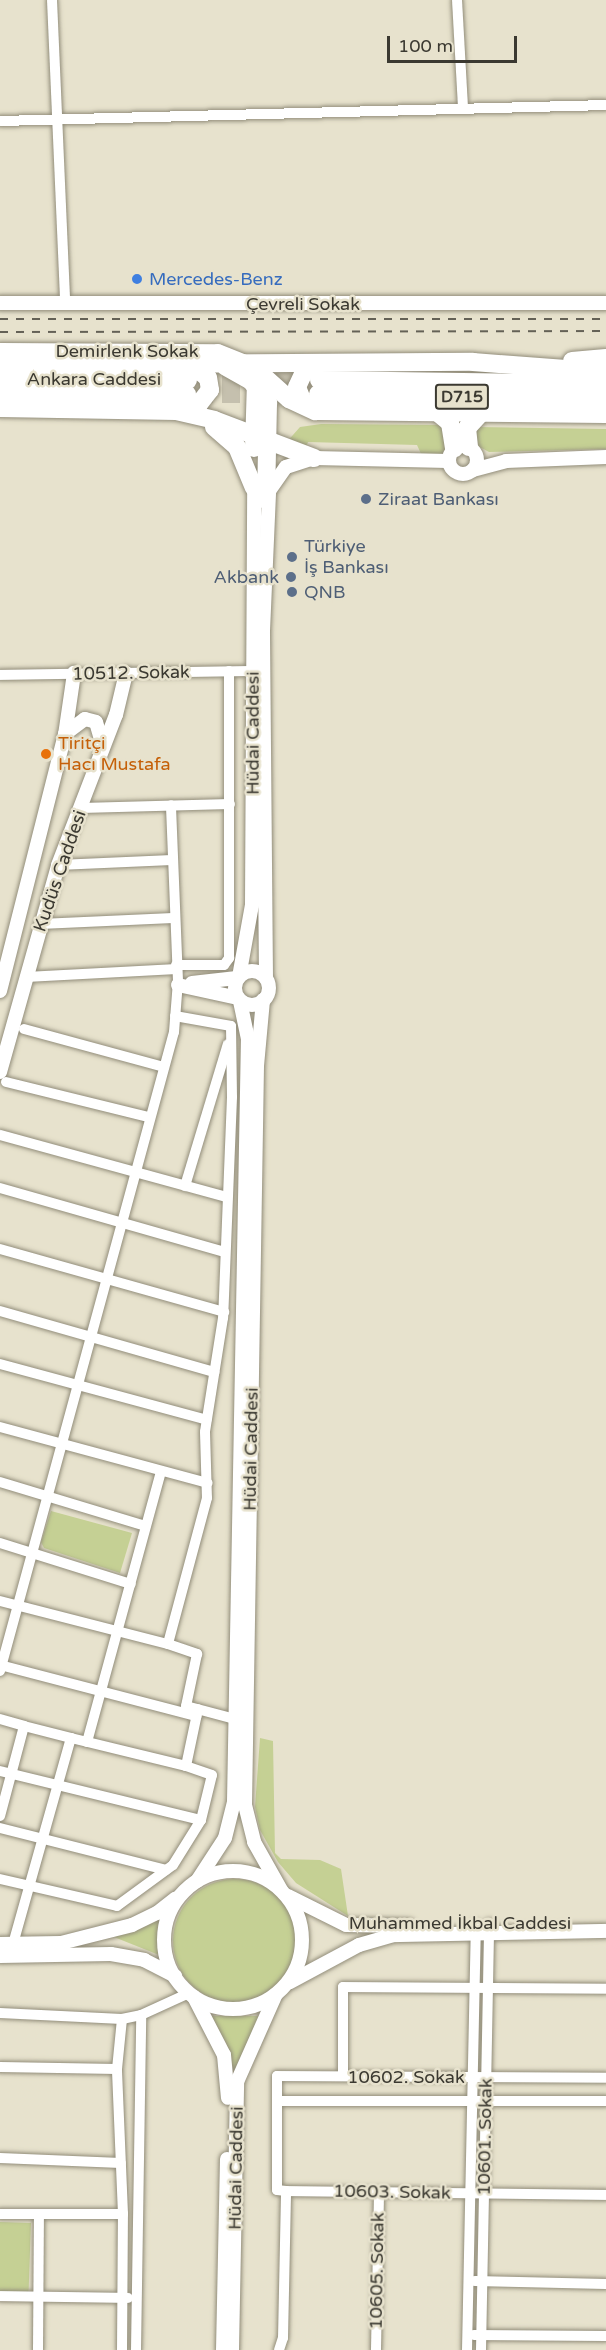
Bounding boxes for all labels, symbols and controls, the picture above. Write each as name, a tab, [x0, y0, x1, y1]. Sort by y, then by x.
scale bar	[390, 24, 520, 62]
text: 100 m	[398, 35, 453, 57]
place label: Mercedes-Benz	[149, 268, 283, 290]
marker: Mercedes-Benz	[130, 272, 144, 286]
street label: Çevreli Sokak	[246, 293, 360, 315]
street label: Demirlenk Sokak	[56, 340, 198, 362]
street label: Ankara Caddesi	[27, 368, 161, 390]
road number: D715	[434, 384, 490, 410]
place label: Ziraat Bankası	[378, 488, 499, 510]
marker: Ziraat Bankası	[359, 492, 373, 506]
place label: Türkiye İş Bankası	[304, 536, 389, 578]
marker: Türkiye İş Bankası	[285, 550, 299, 564]
place label: Akbank	[214, 566, 279, 588]
marker: Akbank	[284, 570, 298, 584]
place label: QNB	[304, 581, 346, 603]
marker: QNB	[285, 585, 299, 599]
street label: 10512. Sokak	[72, 661, 190, 685]
street label: Hüdai Caddesi	[242, 671, 264, 795]
place label: Tiritçi Hacı Mustafa	[58, 733, 171, 776]
marker: Tiritçi Hacı Mustafa	[39, 747, 53, 761]
street label: Kudüs Caddesi	[29, 807, 91, 935]
street label: Hüdai Caddesi	[239, 1387, 263, 1511]
street label: Muhammed İkbal Caddesi	[349, 1912, 571, 1934]
street label: 10602. Sokak	[347, 2066, 465, 2088]
street label: 10601. Sokak	[473, 2078, 497, 2196]
street label: Hüdai Caddesi	[224, 2106, 248, 2230]
street label: 10603. Sokak	[333, 2180, 451, 2204]
street label: 10605. Sokak	[365, 2212, 389, 2330]

